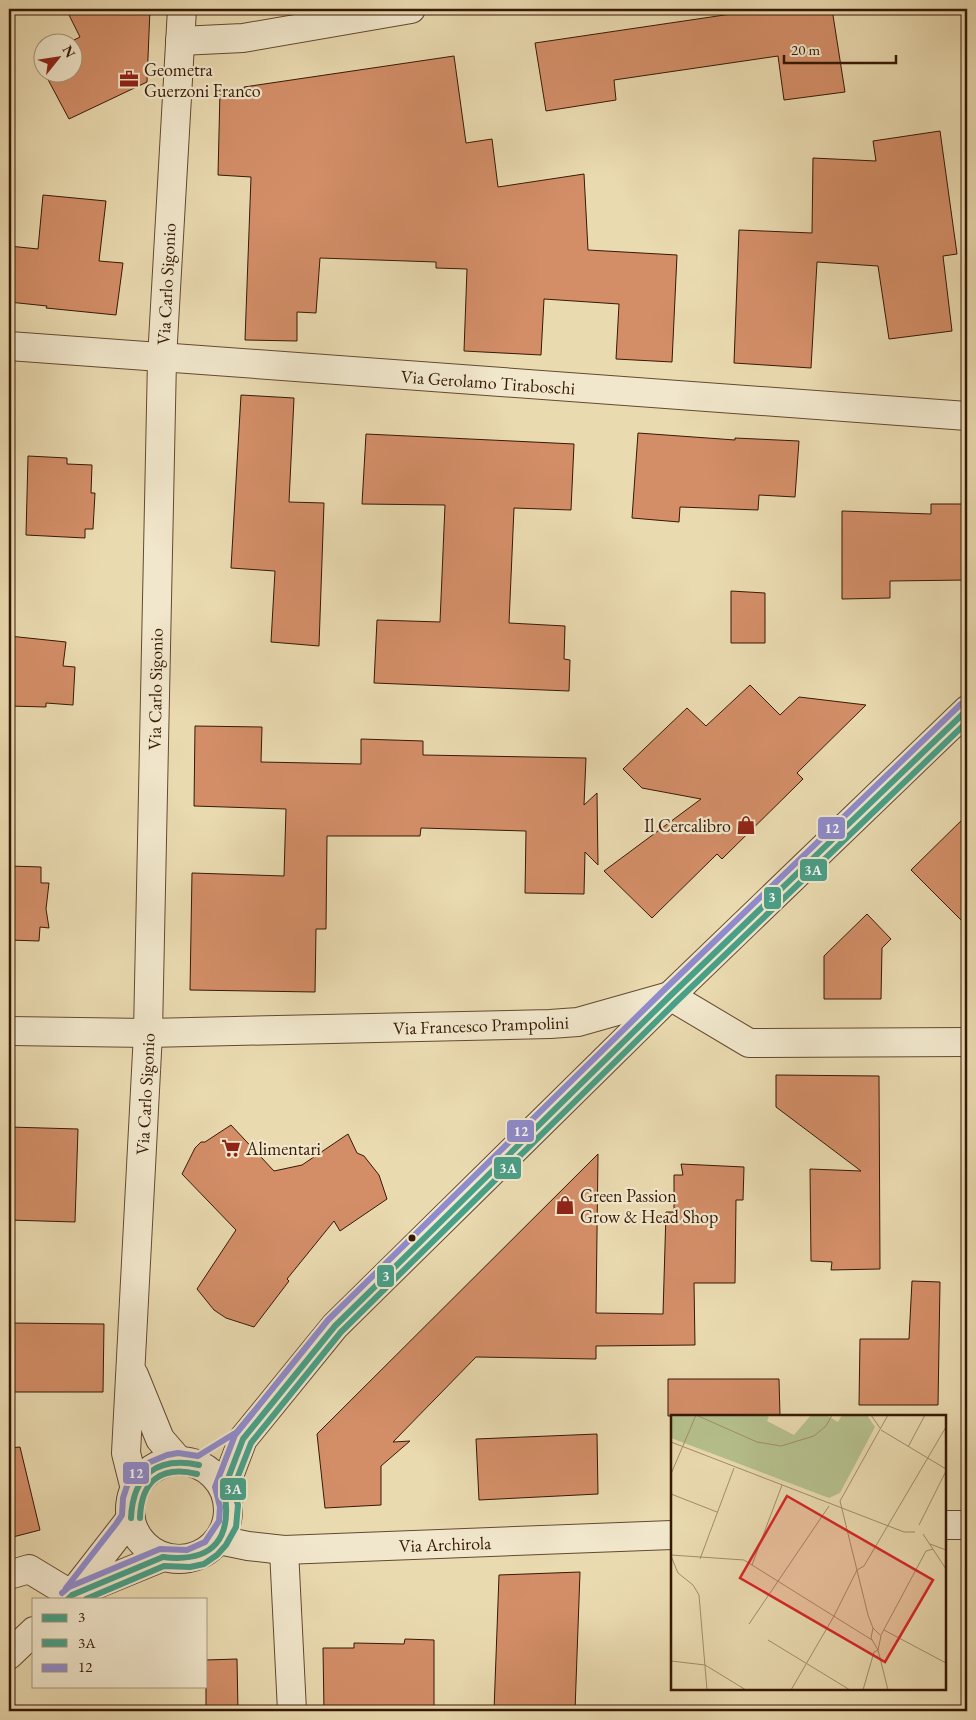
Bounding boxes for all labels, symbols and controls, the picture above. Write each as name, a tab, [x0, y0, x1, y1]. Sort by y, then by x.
north arrow	[32, 32, 82, 82]
scale bar	[784, 32, 896, 64]
text: 20 m	[791, 40, 820, 59]
text: N	[59, 42, 80, 61]
place label: Geometra Guerzoni Franco	[144, 58, 261, 102]
office icon: Geometra Guerzoni Franco	[118, 68, 140, 90]
street label: Via Carlo Sigonio	[151, 222, 181, 346]
street label: Via Gerolamo Tiraboschi	[400, 364, 576, 400]
street label: Via Carlo Sigonio	[142, 628, 168, 750]
place label: Il Cercalibro	[644, 814, 731, 837]
shop icon: Il Cercalibro	[735, 814, 757, 836]
line badge: 12	[817, 816, 846, 840]
text: 12	[825, 819, 840, 837]
line badge: 3A	[799, 858, 828, 882]
text: 3A	[804, 861, 823, 879]
line badge: 3	[763, 886, 782, 910]
text: 3	[768, 888, 776, 906]
street label: Via Francesco Prampolini	[393, 1010, 570, 1040]
street label: Via Carlo Sigonio	[130, 1032, 160, 1156]
line badge: 12	[506, 1119, 535, 1143]
text: 12	[514, 1122, 529, 1140]
supermarket icon: Alimentari	[220, 1137, 242, 1159]
place label: Alimentari	[245, 1137, 322, 1160]
line badge: 3A	[493, 1156, 522, 1180]
text: 3A	[499, 1159, 518, 1177]
place label: Green Passion Grow & Head Shop	[580, 1184, 718, 1228]
shop icon: Green Passion Grow & Head Shop	[554, 1194, 576, 1216]
unlabelled marker	[407, 1233, 417, 1243]
line badge: 3	[376, 1264, 395, 1288]
text: 3	[382, 1267, 390, 1285]
inset map	[671, 1415, 946, 1690]
line badge: 12	[122, 1461, 150, 1485]
text: 12	[129, 1464, 144, 1482]
line badge: 3A	[219, 1477, 247, 1501]
text: 3A	[224, 1480, 243, 1498]
street label: Via Archirola	[398, 1531, 492, 1557]
legend	[32, 1598, 208, 1688]
text: 3	[78, 1607, 85, 1626]
text: 3A	[78, 1633, 96, 1652]
text: 12	[78, 1657, 93, 1676]

